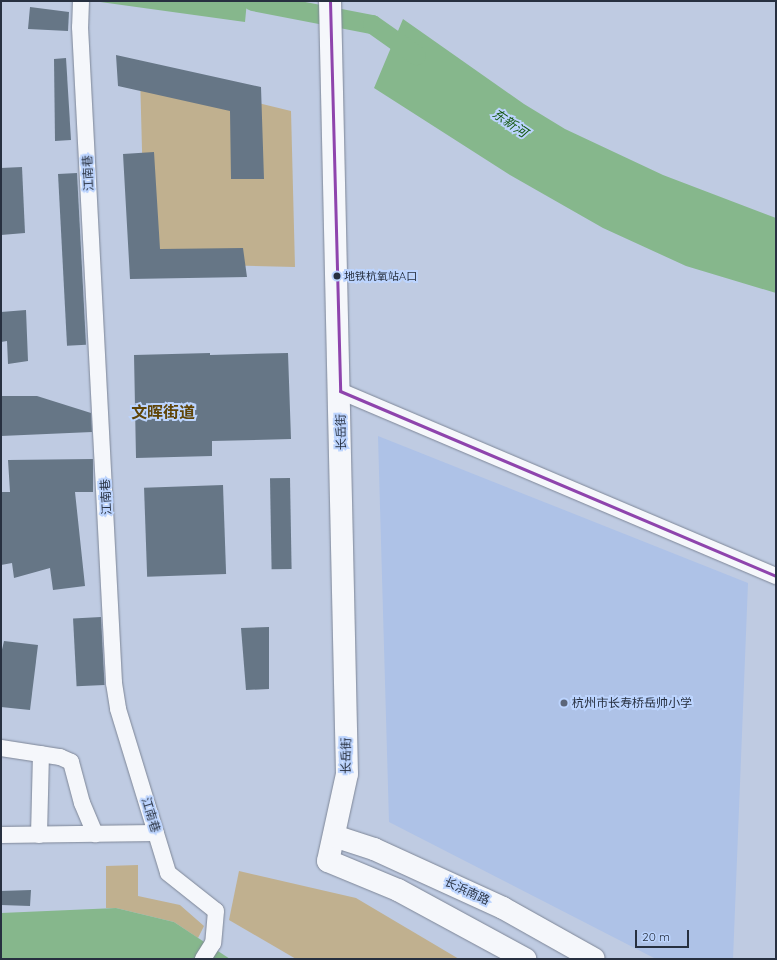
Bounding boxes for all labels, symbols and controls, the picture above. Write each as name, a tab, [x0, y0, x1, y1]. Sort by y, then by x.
water label: 东新河	[489, 106, 531, 140]
street label: 江南巷	[80, 155, 96, 191]
place label: 地铁杭氧站A口	[344, 269, 417, 283]
marker: 地铁杭氧站A口	[332, 271, 342, 281]
district label: 文晖街道	[131, 402, 195, 422]
street label: 长岳街	[333, 414, 349, 450]
street label: 江南巷	[98, 479, 114, 515]
place label: 杭州市长寿桥岳帅小学	[572, 696, 692, 710]
marker: 杭州市长寿桥岳帅小学	[559, 698, 569, 708]
street label: 长岳街	[338, 738, 354, 774]
street label: 江南巷	[139, 796, 163, 834]
street label: 长浜南路	[442, 874, 492, 908]
scale bar	[637, 922, 691, 948]
text: 20 m	[642, 929, 670, 944]

